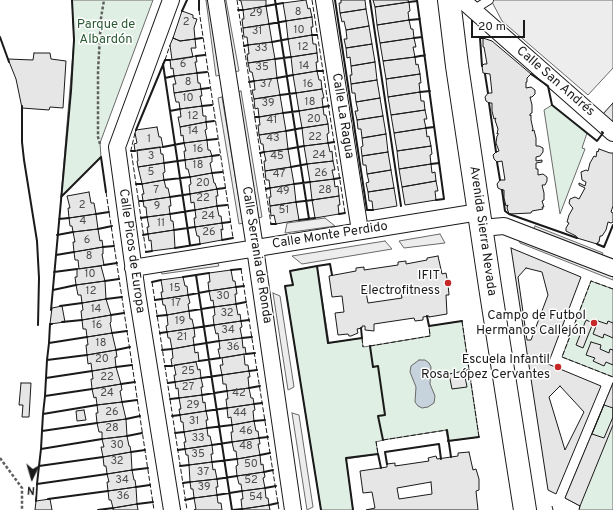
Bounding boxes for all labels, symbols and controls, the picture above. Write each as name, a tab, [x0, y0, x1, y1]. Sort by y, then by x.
house number: 8	[295, 6, 301, 20]
house number: 29	[249, 7, 263, 21]
scale bar	[473, 12, 527, 38]
house number: 2	[183, 16, 189, 30]
park label: Parque de Albardón	[77, 17, 135, 48]
text: 20 m	[478, 19, 506, 35]
house number: 10	[293, 24, 305, 38]
house number: 31	[252, 25, 262, 39]
house number: 12	[298, 41, 308, 55]
house number: 33	[254, 42, 268, 56]
street label: Calle San Andrés	[513, 44, 597, 120]
house number: 6	[180, 58, 186, 72]
house number: 14	[299, 60, 309, 74]
house number: 35	[255, 61, 269, 75]
street label: Calle La Ragua	[328, 72, 356, 160]
house number: 8	[185, 76, 191, 90]
house number: 37	[260, 78, 272, 92]
house number: 16	[303, 78, 313, 92]
house number: 10	[182, 92, 194, 106]
house number: 18	[305, 96, 315, 110]
house number: 39	[262, 97, 274, 111]
house number: 12	[188, 110, 198, 124]
house number: 20	[307, 113, 321, 127]
house number: 41	[267, 114, 277, 128]
house number: 14	[188, 125, 198, 139]
house number: 22	[308, 131, 322, 145]
house number: 43	[266, 132, 280, 146]
house number: 1	[147, 133, 151, 147]
house number: 16	[193, 143, 203, 157]
house number: 24	[312, 149, 326, 163]
house number: 3	[148, 150, 154, 164]
house number: 45	[270, 150, 284, 164]
house number: 18	[193, 159, 203, 173]
street label: Avenida Sierra Nevada	[465, 165, 499, 297]
house number: 5	[148, 166, 154, 180]
house number: 26	[314, 167, 328, 181]
house number: 47	[273, 168, 285, 182]
house number: 20	[196, 177, 210, 191]
house number: 7	[153, 184, 159, 198]
house number: 28	[318, 184, 332, 198]
street label: Calle Serrania de Ronda	[237, 185, 275, 325]
house number: 49	[276, 185, 290, 199]
street label: Calle Picos de Europa	[115, 188, 147, 314]
house number: 22	[196, 192, 210, 206]
house number: 2	[79, 199, 85, 213]
house number: 9	[154, 200, 160, 214]
house number: 51	[279, 204, 289, 218]
house number: 24	[201, 210, 215, 224]
house number: 4	[80, 215, 86, 229]
house number: 11	[157, 217, 165, 231]
street label: Calle Monte Perdido	[271, 219, 389, 253]
house number: 26	[202, 226, 216, 240]
house number: 6	[84, 234, 90, 248]
house number: 8	[86, 250, 92, 264]
house number: 10	[84, 268, 96, 282]
place label: IFIT Electrofitness	[360, 268, 440, 299]
marker: IFIT Electrofitness	[443, 278, 453, 288]
house number: 15	[170, 282, 180, 296]
house number: 12	[86, 285, 96, 299]
house number: 30	[216, 290, 230, 304]
house number: 17	[171, 297, 181, 311]
house number: 14	[91, 303, 101, 317]
house number: 32	[220, 307, 234, 321]
place label: Campo de Futbol Hermanos Callejón	[476, 308, 586, 339]
house number: 19	[175, 315, 185, 329]
marker: Campo de Futbol Hermanos Callejón	[589, 318, 599, 328]
house number: 16	[92, 319, 102, 333]
house number: 34	[221, 324, 235, 338]
house number: 21	[177, 331, 187, 345]
house number: 18	[96, 337, 106, 351]
house number: 36	[226, 341, 240, 355]
place label: Escuela Infantil Rosa López Cervantes	[421, 352, 550, 383]
house number: 20	[95, 353, 109, 367]
marker: Escuela Infantil Rosa López Cervantes	[553, 362, 563, 372]
house number: 25	[181, 365, 195, 379]
house number: 22	[100, 371, 114, 385]
house number: 27	[182, 381, 194, 395]
house number: 24	[100, 387, 114, 401]
house number: 42	[232, 387, 246, 401]
house number: 29	[186, 399, 200, 413]
house number: 26	[105, 406, 119, 420]
house number: 44	[233, 407, 247, 421]
house number: 31	[189, 415, 199, 429]
house number: 28	[105, 422, 119, 436]
house number: 46	[239, 425, 253, 439]
house number: 33	[191, 432, 205, 446]
house number: 30	[110, 439, 124, 453]
house number: 48	[239, 440, 253, 454]
house number: 35	[191, 448, 205, 462]
house number: 32	[110, 455, 124, 469]
north arrow	[12, 458, 52, 498]
house number: 50	[244, 458, 258, 472]
house number: 37	[197, 466, 209, 480]
house number: 34	[115, 474, 129, 488]
house number: 52	[244, 474, 258, 488]
house number: 39	[198, 481, 210, 495]
text: N	[26, 483, 36, 497]
house number: 36	[116, 490, 130, 504]
house number: 54	[249, 491, 263, 505]

